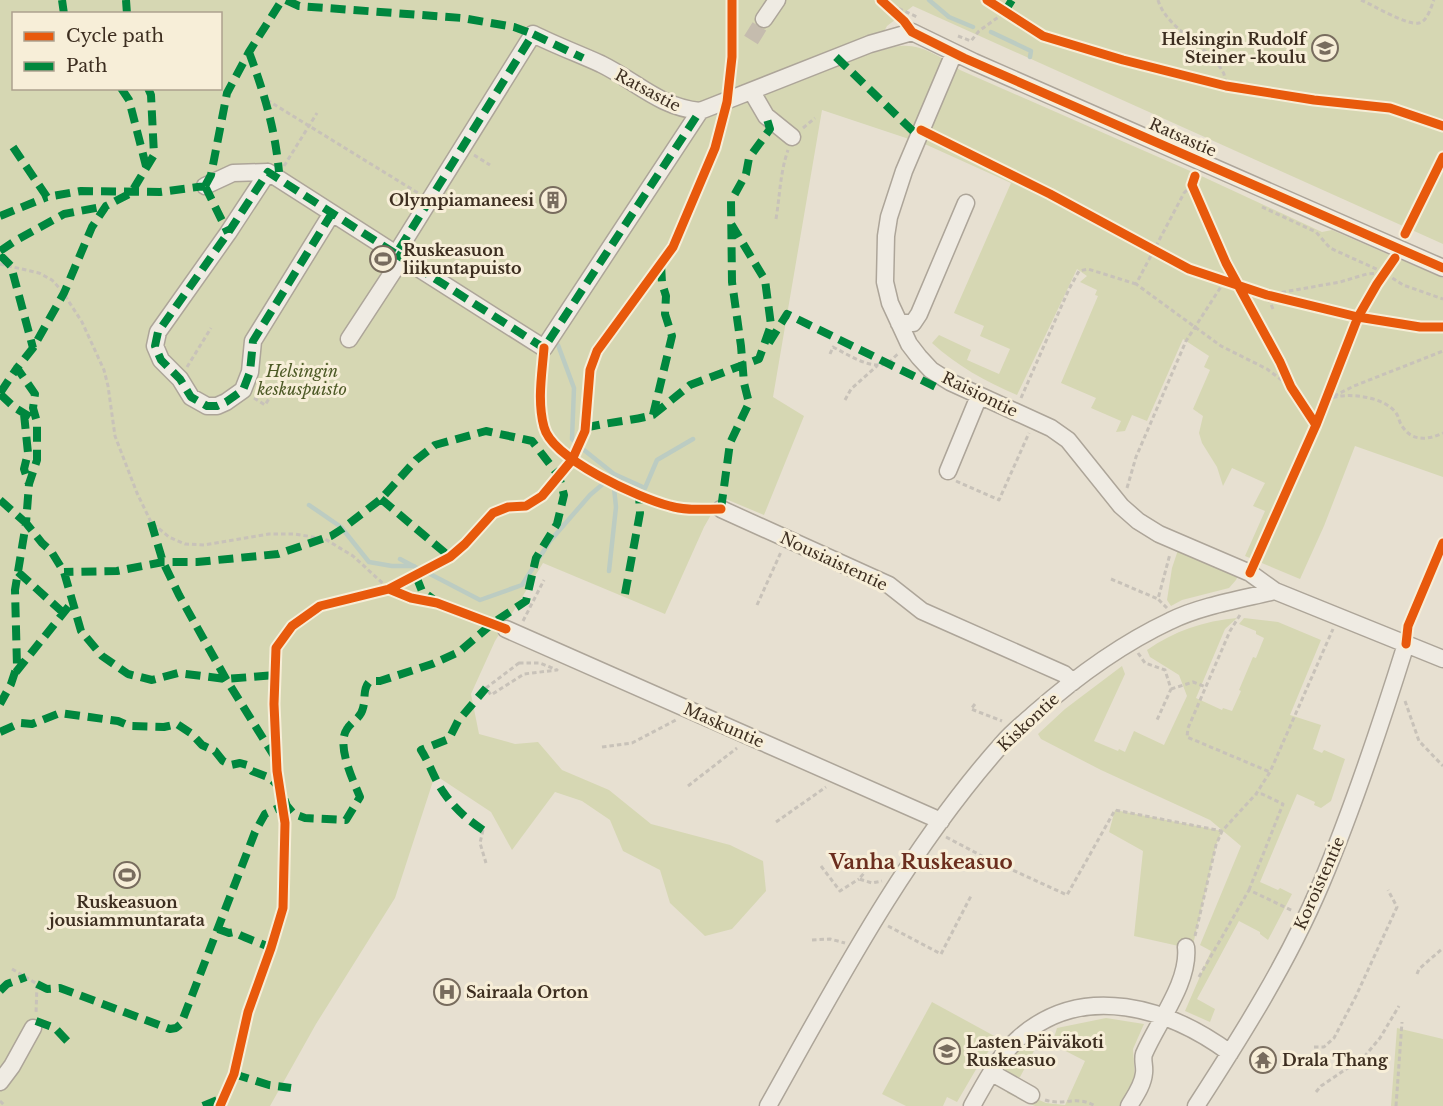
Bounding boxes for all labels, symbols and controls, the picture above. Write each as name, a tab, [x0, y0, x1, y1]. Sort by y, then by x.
legend	[12, 12, 222, 90]
text: Cycle path	[66, 25, 164, 47]
place label: Helsingin Rudolf Steiner -koulu	[1161, 29, 1308, 67]
school or university icon: Helsingin Rudolf Steiner -koulu	[1310, 33, 1340, 63]
text: Path	[66, 55, 107, 77]
street label: Ratsastie	[612, 64, 684, 116]
street label: Ratsastie	[1146, 113, 1220, 161]
building icon: Olympiamaneesi	[538, 185, 568, 215]
place label: Olympiamaneesi	[389, 190, 534, 210]
place label: Ruskeasuon liikuntapuisto	[403, 240, 522, 278]
sports icon: Ruskeasuon liikuntapuisto	[368, 244, 398, 274]
park label: Helsingin keskuspuisto	[256, 361, 347, 399]
street label: Raisiontie	[939, 367, 1021, 421]
street label: Nousiaistentie	[777, 527, 891, 595]
street label: Kiskontie	[993, 689, 1063, 755]
street label: Maskuntie	[681, 698, 767, 752]
street label: Koroistentie	[1290, 833, 1348, 933]
district label: Vanha Ruskeasuo	[828, 850, 1013, 874]
sports icon: Ruskeasuon jousiammuntarata	[112, 860, 142, 890]
place label: Ruskeasuon jousiammuntarata	[46, 892, 205, 930]
hospital icon: Sairaala Orton	[432, 977, 462, 1007]
place label: Sairaala Orton	[466, 982, 589, 1002]
place label: Lasten Päiväkoti Ruskeasuo	[966, 1032, 1104, 1070]
school or university icon: Lasten Päiväkoti Ruskeasuo	[932, 1036, 962, 1066]
temple icon: Drala Thang	[1248, 1045, 1278, 1075]
place label: Drala Thang	[1282, 1050, 1389, 1070]

